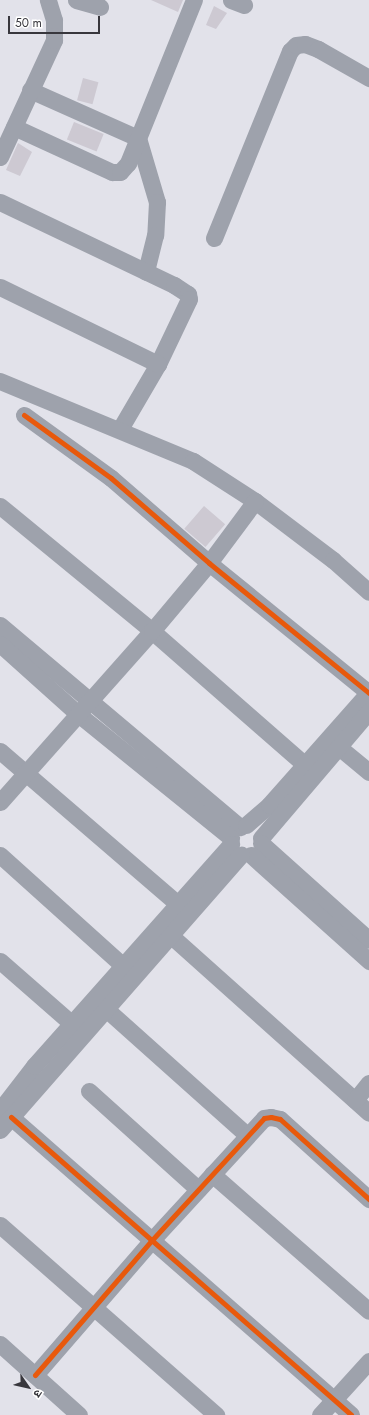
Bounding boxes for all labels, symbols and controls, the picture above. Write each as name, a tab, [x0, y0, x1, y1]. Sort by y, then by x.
scale bar	[10, 8, 102, 34]
text: 50 m	[15, 14, 42, 32]
north arrow	[8, 1367, 48, 1407]
text: उ	[30, 1387, 46, 1401]

